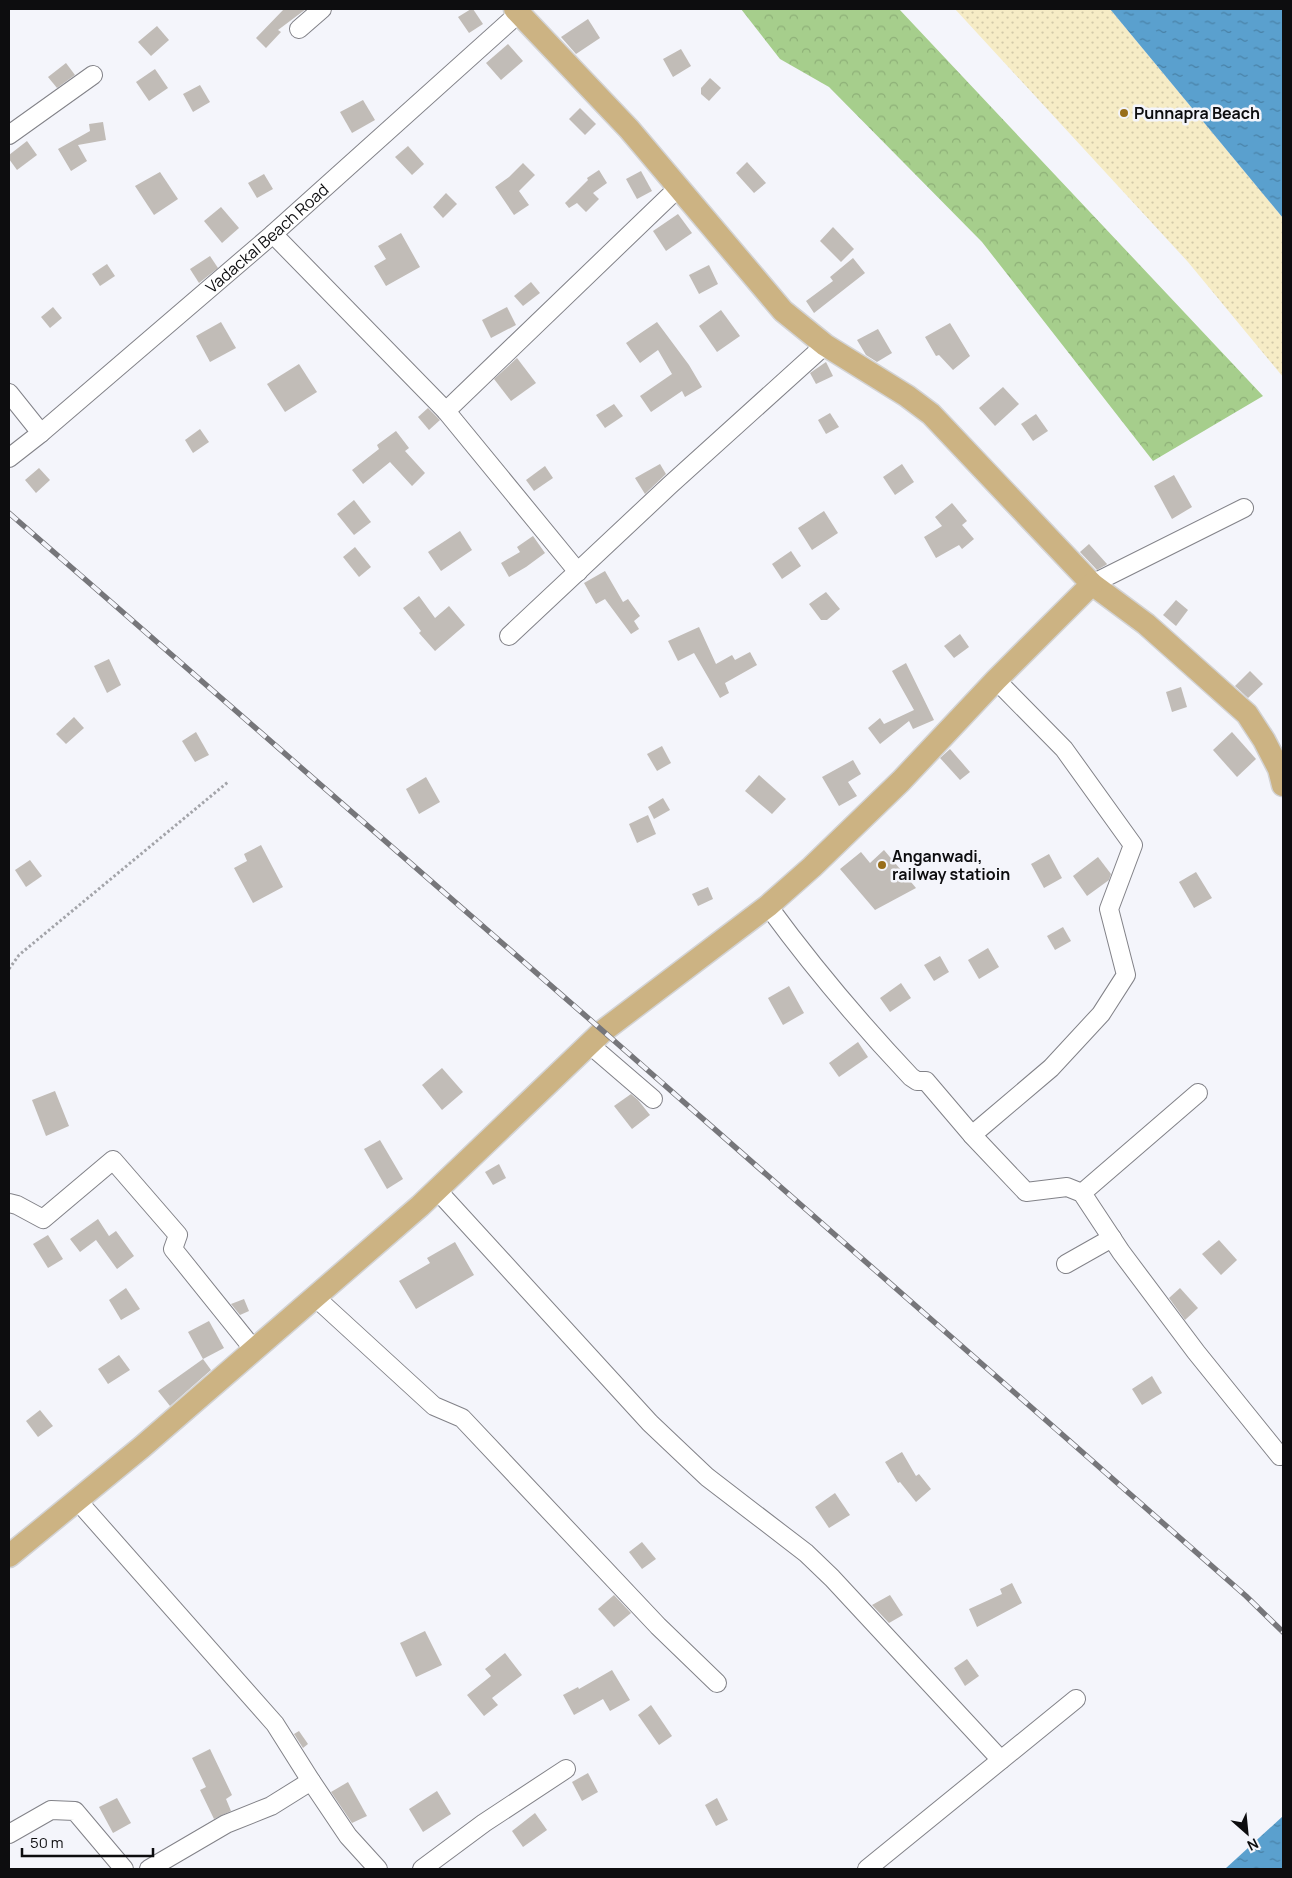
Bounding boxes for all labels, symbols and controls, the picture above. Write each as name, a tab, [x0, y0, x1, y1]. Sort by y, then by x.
place label: Punnapra Beach	[1134, 102, 1260, 124]
marker: Punnapra Beach	[1118, 107, 1130, 119]
street label: Vadackal Beach Road	[201, 178, 333, 298]
place label: Anganwadi, railway statioin	[892, 845, 1010, 885]
marker: Anganwadi, railway statioin	[876, 859, 888, 871]
north arrow	[1222, 1808, 1272, 1858]
scale bar	[22, 1826, 154, 1858]
text: 50 m	[30, 1832, 64, 1853]
text: N	[1244, 1834, 1262, 1856]

